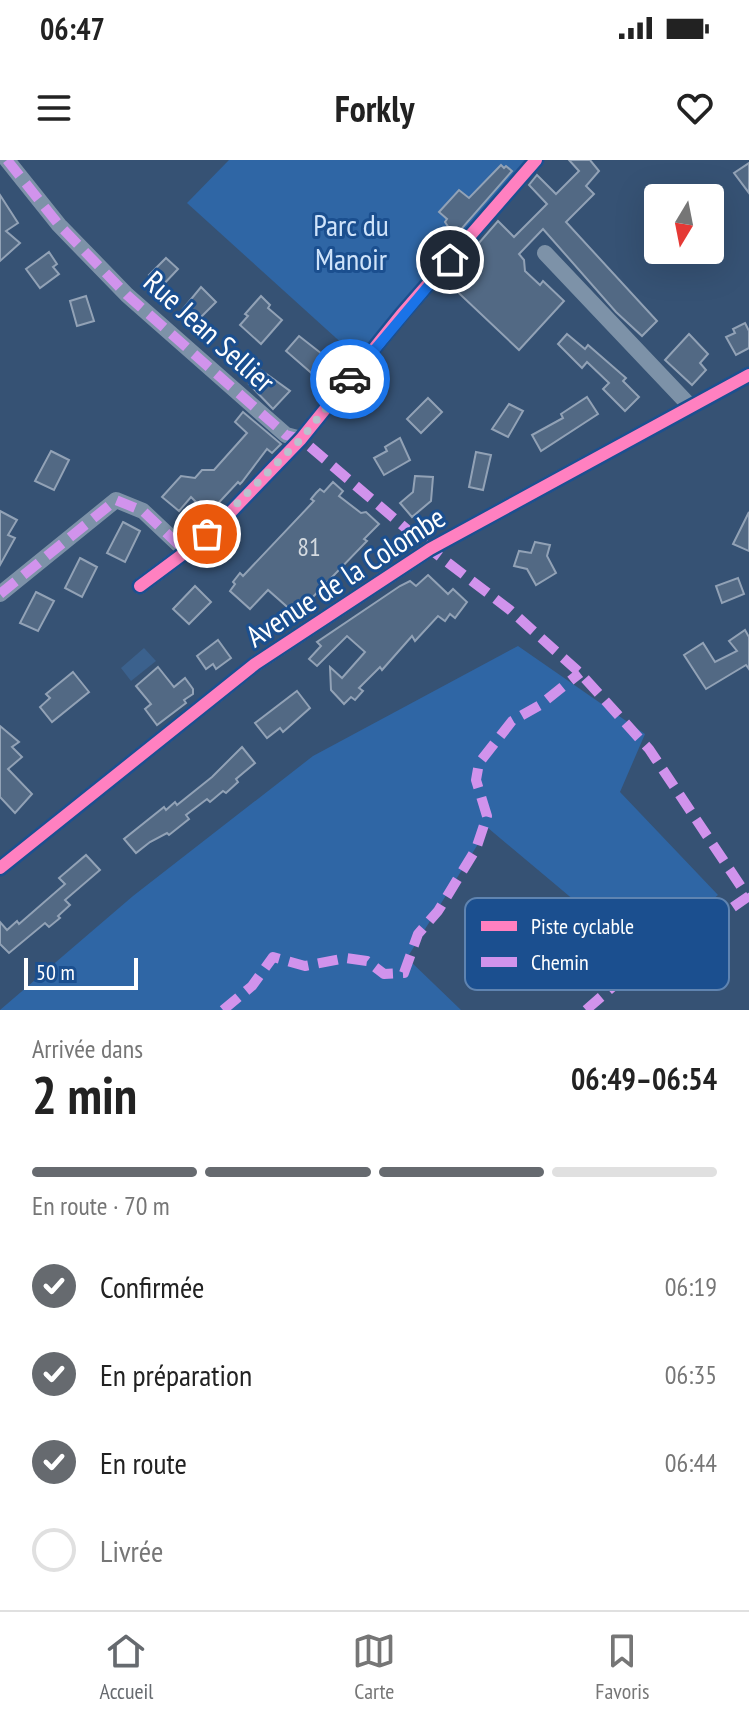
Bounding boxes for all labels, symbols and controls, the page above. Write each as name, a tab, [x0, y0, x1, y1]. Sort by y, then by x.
text: 06:47	[40, 9, 105, 48]
text: Forkly	[335, 85, 414, 132]
icon: menu	[32, 86, 76, 130]
icon: heart	[673, 86, 717, 130]
north arrow	[644, 184, 724, 264]
map controls	[644, 184, 724, 264]
park label: Parc du Manoir	[313, 205, 389, 278]
pin	[416, 226, 484, 294]
icon: home	[428, 238, 472, 282]
street label: Rue Jean Sellier	[136, 262, 284, 401]
courier	[310, 339, 390, 419]
icon: car	[328, 357, 372, 401]
street label: Avenue de la Colombe	[238, 497, 452, 655]
pin	[173, 500, 241, 568]
icon: bag	[185, 512, 229, 556]
house number: 81	[297, 530, 321, 563]
legend	[465, 898, 729, 990]
text: Piste cyclable	[531, 912, 634, 940]
text: Chemin	[531, 948, 589, 976]
scale bar	[24, 954, 138, 990]
text: 50 m	[36, 958, 75, 986]
text: Arrivée dans	[32, 1032, 143, 1065]
text: 06:49–06:54	[571, 1059, 717, 1098]
text: 2 min	[32, 1061, 137, 1128]
text: En route · 70 m	[32, 1189, 170, 1222]
icon: check	[32, 1264, 76, 1308]
text: Confirmée	[100, 1267, 204, 1306]
text: 06:19	[665, 1270, 717, 1303]
icon: check	[32, 1352, 76, 1396]
text: En préparation	[100, 1355, 252, 1394]
text: 06:35	[665, 1358, 717, 1391]
icon: check	[32, 1440, 76, 1484]
text: En route	[100, 1443, 187, 1482]
text: 06:44	[665, 1446, 717, 1479]
text: Livrée	[100, 1531, 163, 1570]
tab: Accueil	[99, 1629, 153, 1705]
tab: Carte	[352, 1629, 396, 1705]
tab: Favoris	[595, 1629, 650, 1705]

